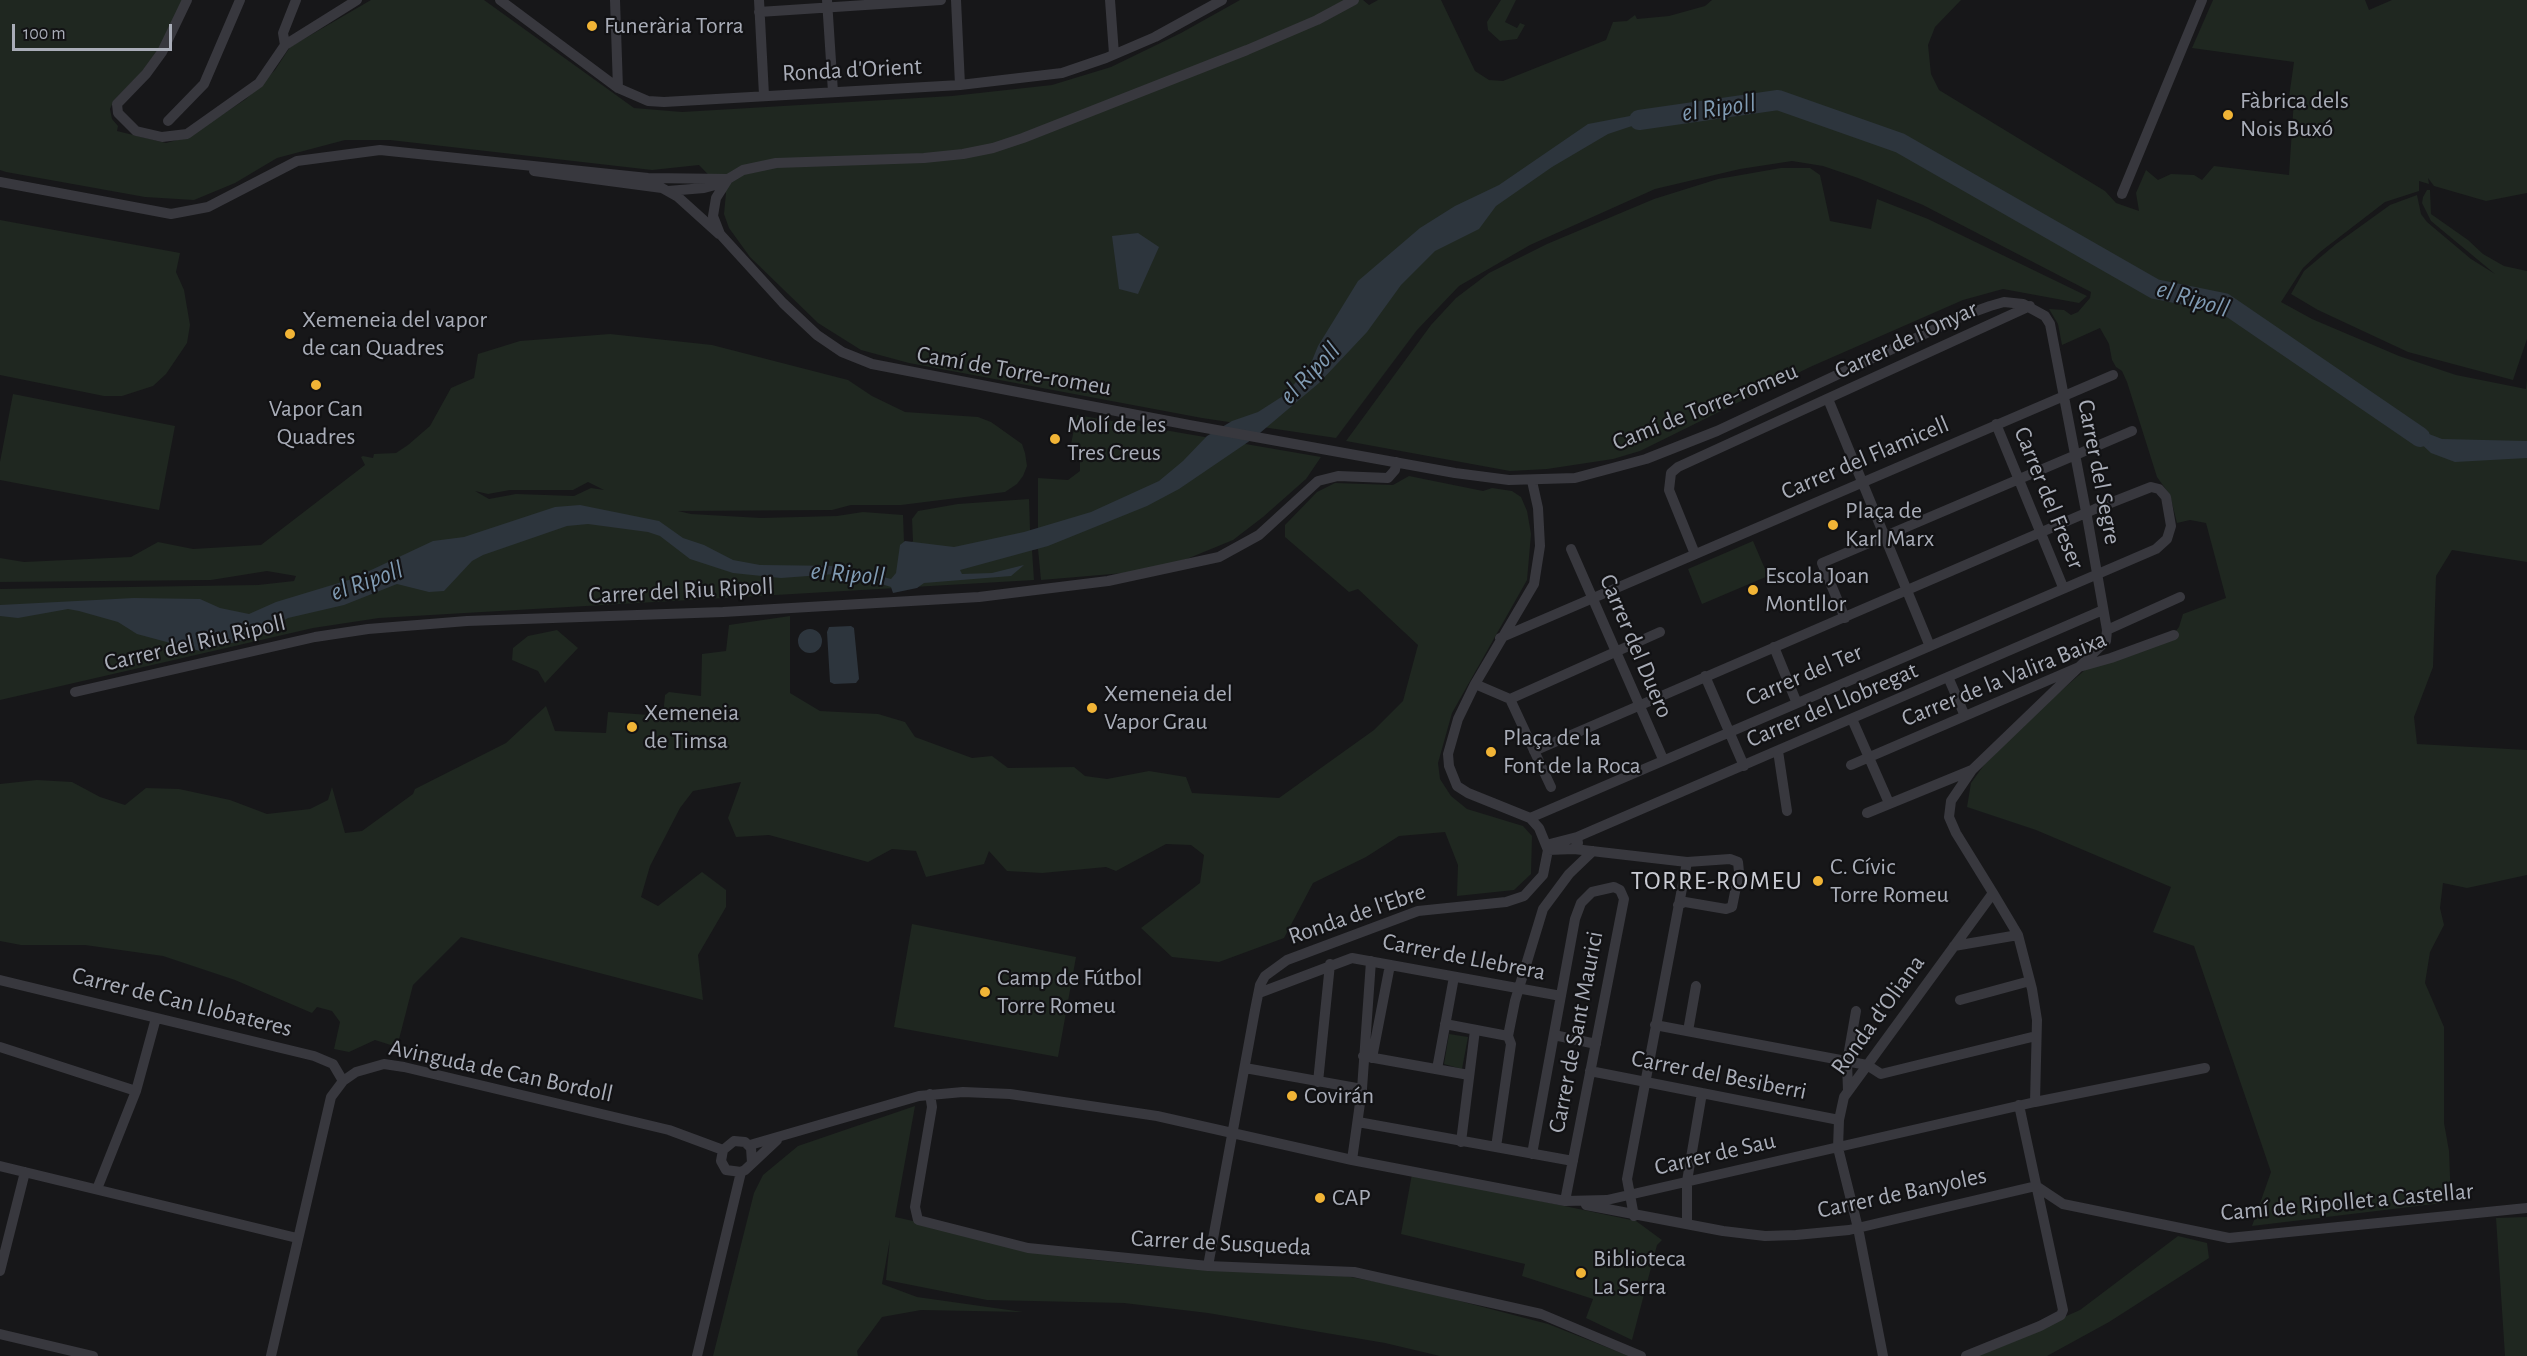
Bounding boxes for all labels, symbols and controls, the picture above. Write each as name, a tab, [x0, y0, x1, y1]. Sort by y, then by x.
scale bar	[15, 12, 176, 50]
place label: Funerària Torra	[604, 12, 744, 40]
marker: Funerària Torra	[585, 19, 599, 33]
text: 100 m	[23, 25, 66, 43]
street label: Ronda d'Orient	[781, 52, 923, 88]
water label: el Ripoll	[1680, 87, 1758, 129]
place label: Fàbrica dels Nois Buxó	[2240, 87, 2349, 143]
marker: Fàbrica dels Nois Buxó	[2221, 108, 2235, 122]
water label: el Ripoll	[2153, 273, 2233, 325]
street label: Carrer de l'Onyar	[1830, 294, 1982, 386]
place label: Xemeneia del vapor de can Quadres	[302, 306, 487, 362]
marker: Xemeneia del vapor de can Quadres	[283, 327, 297, 341]
water label: el Ripoll	[1273, 335, 1347, 411]
street label: Camí de Torre-romeu	[914, 340, 1114, 402]
street label: Camí de Torre-romeu	[1608, 357, 1802, 457]
marker: Vapor Can Quadres	[309, 378, 323, 392]
place label: Vapor Can Quadres	[269, 395, 363, 451]
street label: Carrer del Segre	[2071, 397, 2127, 547]
street label: Carrer del Flamicell	[1777, 410, 1953, 506]
place label: Molí de les Tres Creus	[1067, 411, 1166, 467]
street label: Carrer del Freser	[2007, 423, 2091, 573]
marker: Molí de les Tres Creus	[1048, 432, 1062, 446]
place label: Plaça de Karl Marx	[1845, 497, 1934, 553]
marker: Plaça de Karl Marx	[1826, 518, 1840, 532]
water label: el Ripoll	[327, 554, 407, 608]
water label: el Ripoll	[810, 555, 886, 593]
place label: Escola Joan Montllor	[1765, 562, 1869, 618]
street label: Carrer del Duero	[1593, 570, 1679, 722]
street label: Carrer del Riu Ripoll	[588, 572, 774, 610]
marker: Escola Joan Montllor	[1746, 583, 1760, 597]
street label: Carrer del Riu Ripoll	[101, 608, 289, 678]
street label: Carrer de la Valira Baixa	[1897, 625, 2111, 733]
street label: Carrer del Ter	[1741, 638, 1867, 712]
street label: Carrer del Llobregat	[1742, 656, 1922, 754]
place label: Xemeneia del Vapor Grau	[1104, 680, 1233, 736]
place label: Xemeneia de Timsa	[644, 699, 739, 755]
marker: Xemeneia del Vapor Grau	[1085, 701, 1099, 715]
marker: Xemeneia de Timsa	[625, 720, 639, 734]
place label: Plaça de la Font de la Roca	[1503, 724, 1641, 780]
marker: Plaça de la Font de la Roca	[1484, 745, 1498, 759]
place label: C. Cívic Torre Romeu	[1830, 853, 1949, 909]
district label: TORRE-ROMEU	[1631, 865, 1803, 897]
marker: C. Cívic Torre Romeu	[1811, 874, 1825, 888]
street label: Ronda de l'Ebre	[1284, 877, 1430, 951]
street label: Carrer de Llebrera	[1380, 927, 1548, 987]
street label: Carrer de Sant Maurici	[1542, 929, 1610, 1135]
street label: Ronda d'Oliana	[1825, 949, 1931, 1081]
street label: Carrer de Can Llobateres	[69, 961, 295, 1043]
place label: Camp de Fútbol Torre Romeu	[997, 964, 1142, 1020]
marker: Camp de Fútbol Torre Romeu	[978, 985, 992, 999]
street label: Avinguda de Can Bordoll	[386, 1033, 616, 1109]
street label: Carrer del Besiberri	[1629, 1044, 1809, 1106]
place label: Covirán	[1304, 1082, 1374, 1110]
marker: Covirán	[1285, 1089, 1299, 1103]
street label: Carrer de Sau	[1652, 1126, 1778, 1182]
street label: Carrer de Banyoles	[1815, 1161, 1989, 1225]
street label: Camí de Ripollet a Castellar	[2219, 1177, 2475, 1227]
place label: CAP	[1332, 1184, 1371, 1212]
marker: CAP	[1313, 1191, 1327, 1205]
street label: Carrer de Susqueda	[1130, 1224, 1312, 1262]
place label: Biblioteca La Serra	[1593, 1245, 1686, 1301]
marker: Biblioteca La Serra	[1574, 1266, 1588, 1280]

